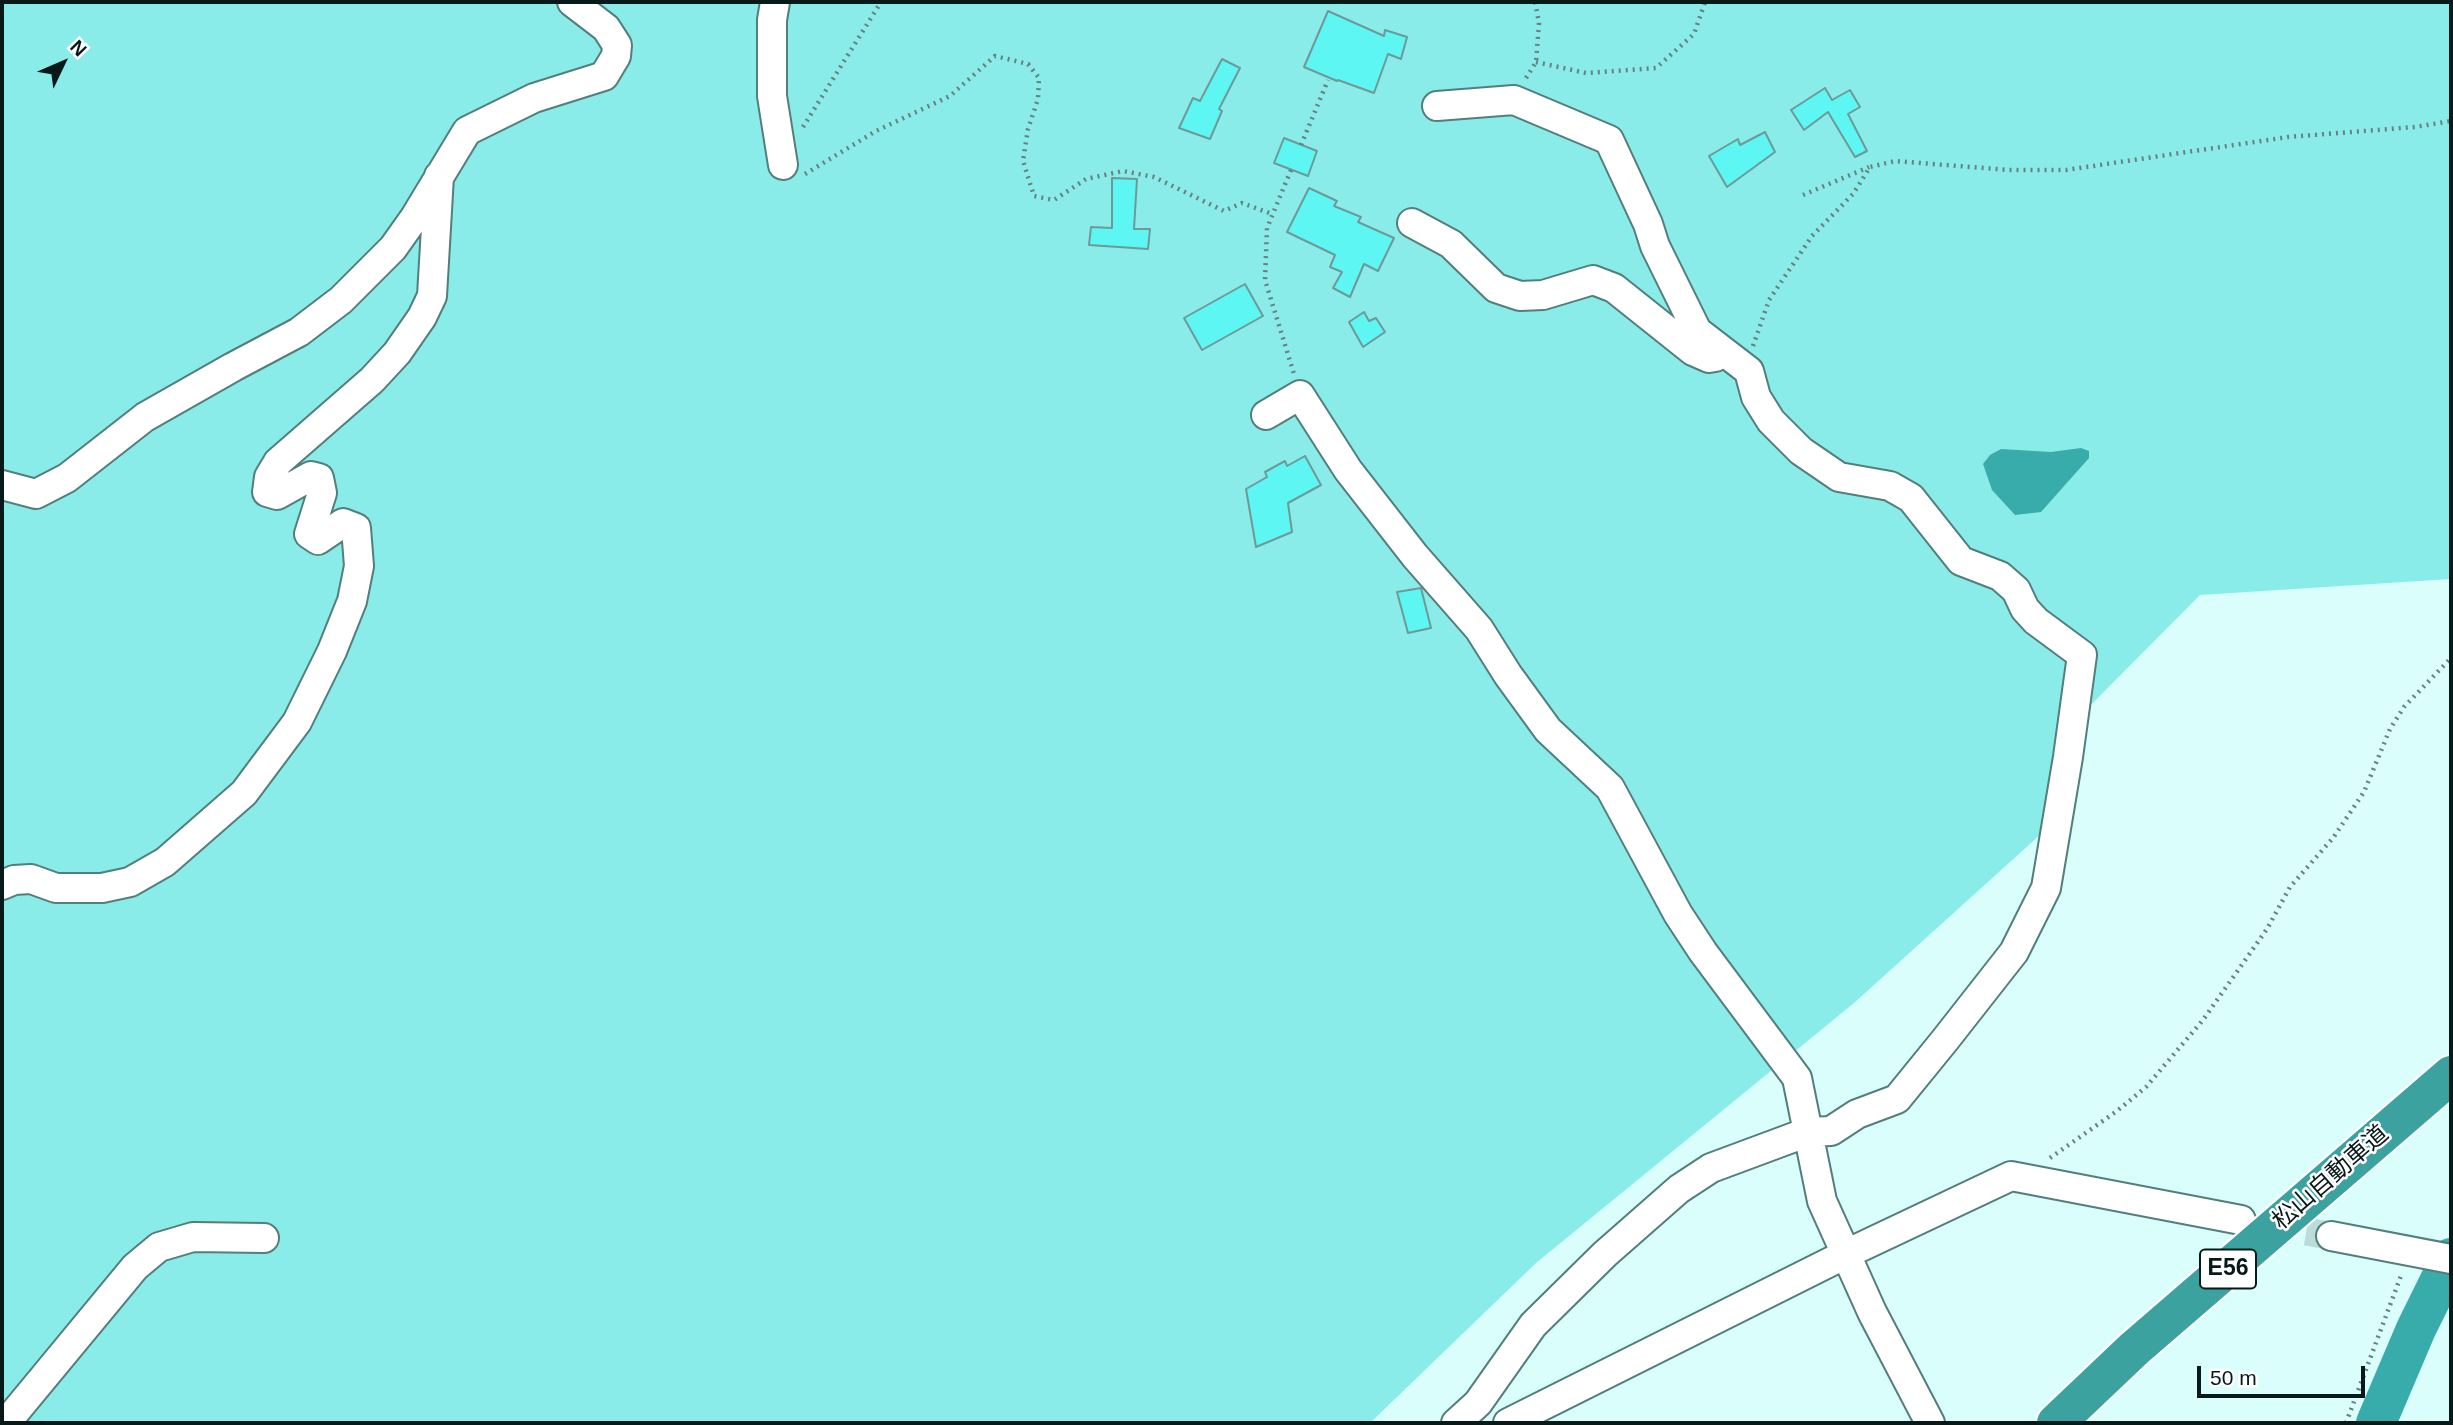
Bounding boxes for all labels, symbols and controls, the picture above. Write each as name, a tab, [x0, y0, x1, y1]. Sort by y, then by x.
north arrow	[28, 28, 98, 98]
text: N	[66, 36, 91, 60]
street label: 松山自動車道	[2267, 1120, 2395, 1236]
road number: E56	[2200, 1250, 2256, 1288]
scale bar	[2201, 1352, 2369, 1396]
text: 50 m	[2210, 1366, 2257, 1389]

